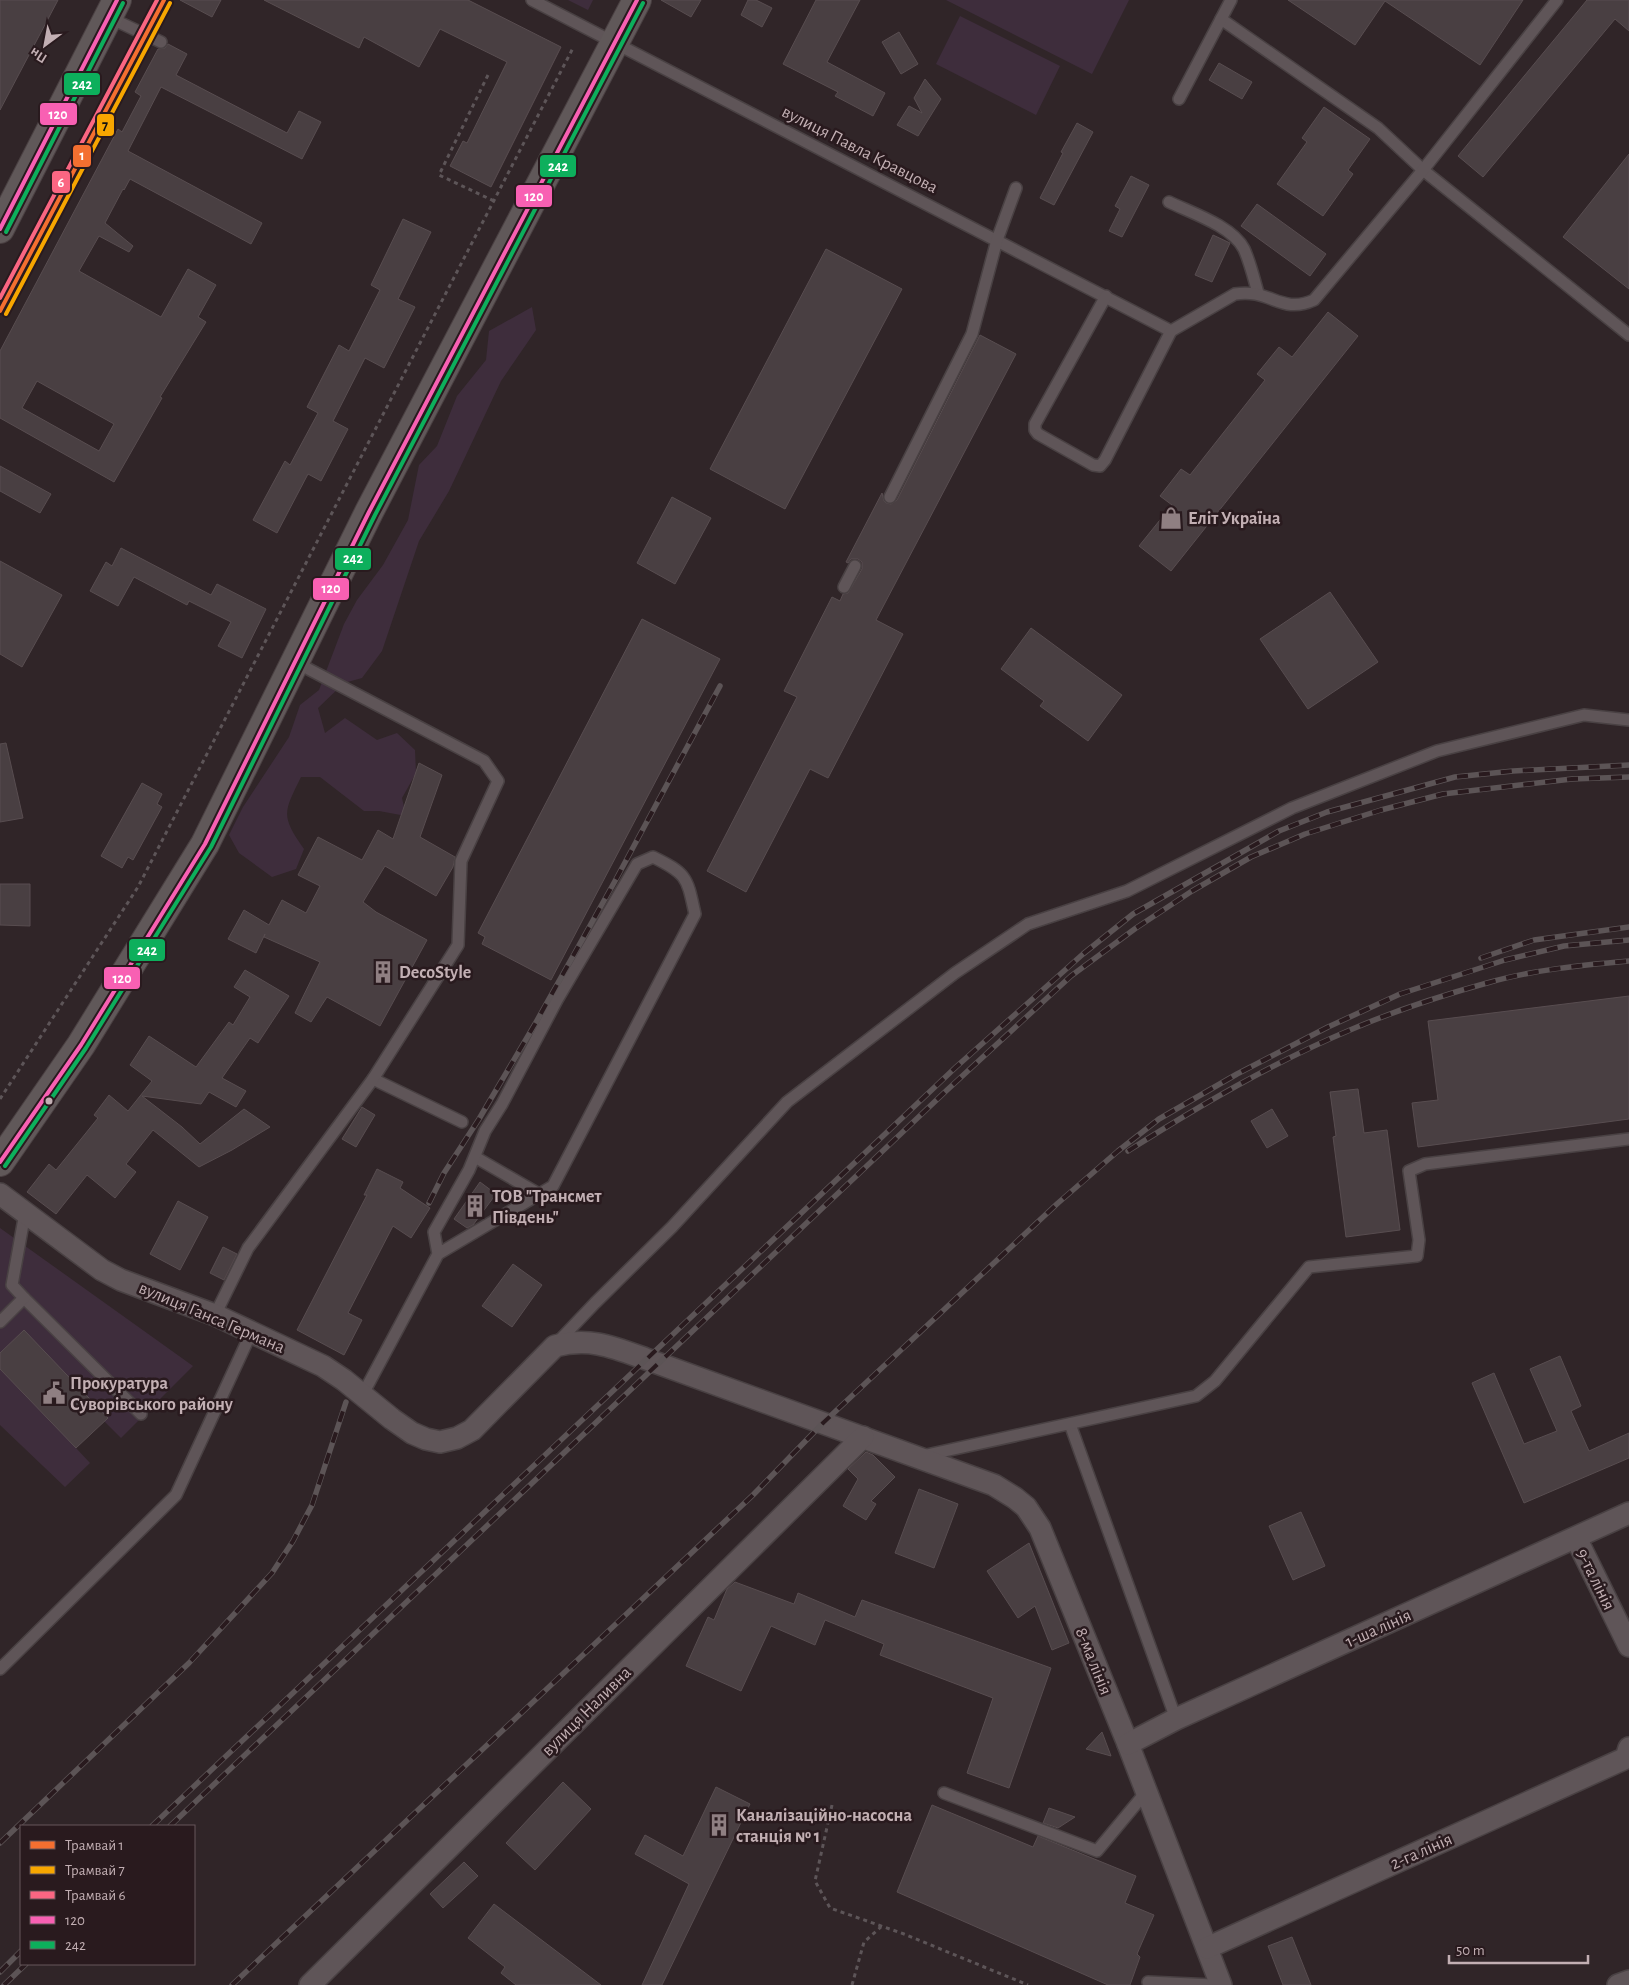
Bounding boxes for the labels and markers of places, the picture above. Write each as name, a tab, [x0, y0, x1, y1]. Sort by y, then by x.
shop icon: Еліт Україна	[1158, 505, 1184, 531]
place label: Еліт Україна	[1188, 510, 1281, 528]
building icon: DecoStyle	[370, 959, 396, 985]
place label: DecoStyle	[399, 964, 471, 982]
unlabelled marker	[44, 1096, 54, 1106]
place label: ТОВ "Трансмет Південь"	[492, 1188, 603, 1227]
building icon: ТОВ "Трансмет Південь"	[462, 1193, 488, 1219]
place label: Прокуратура Суворівського району	[70, 1375, 234, 1414]
public building icon: Прокуратура Суворівського району	[41, 1380, 67, 1406]
place label: Каналізаційно-насосна станція № 1	[736, 1807, 913, 1846]
building icon: Каналізаційно-насосна станція № 1	[706, 1812, 732, 1838]

